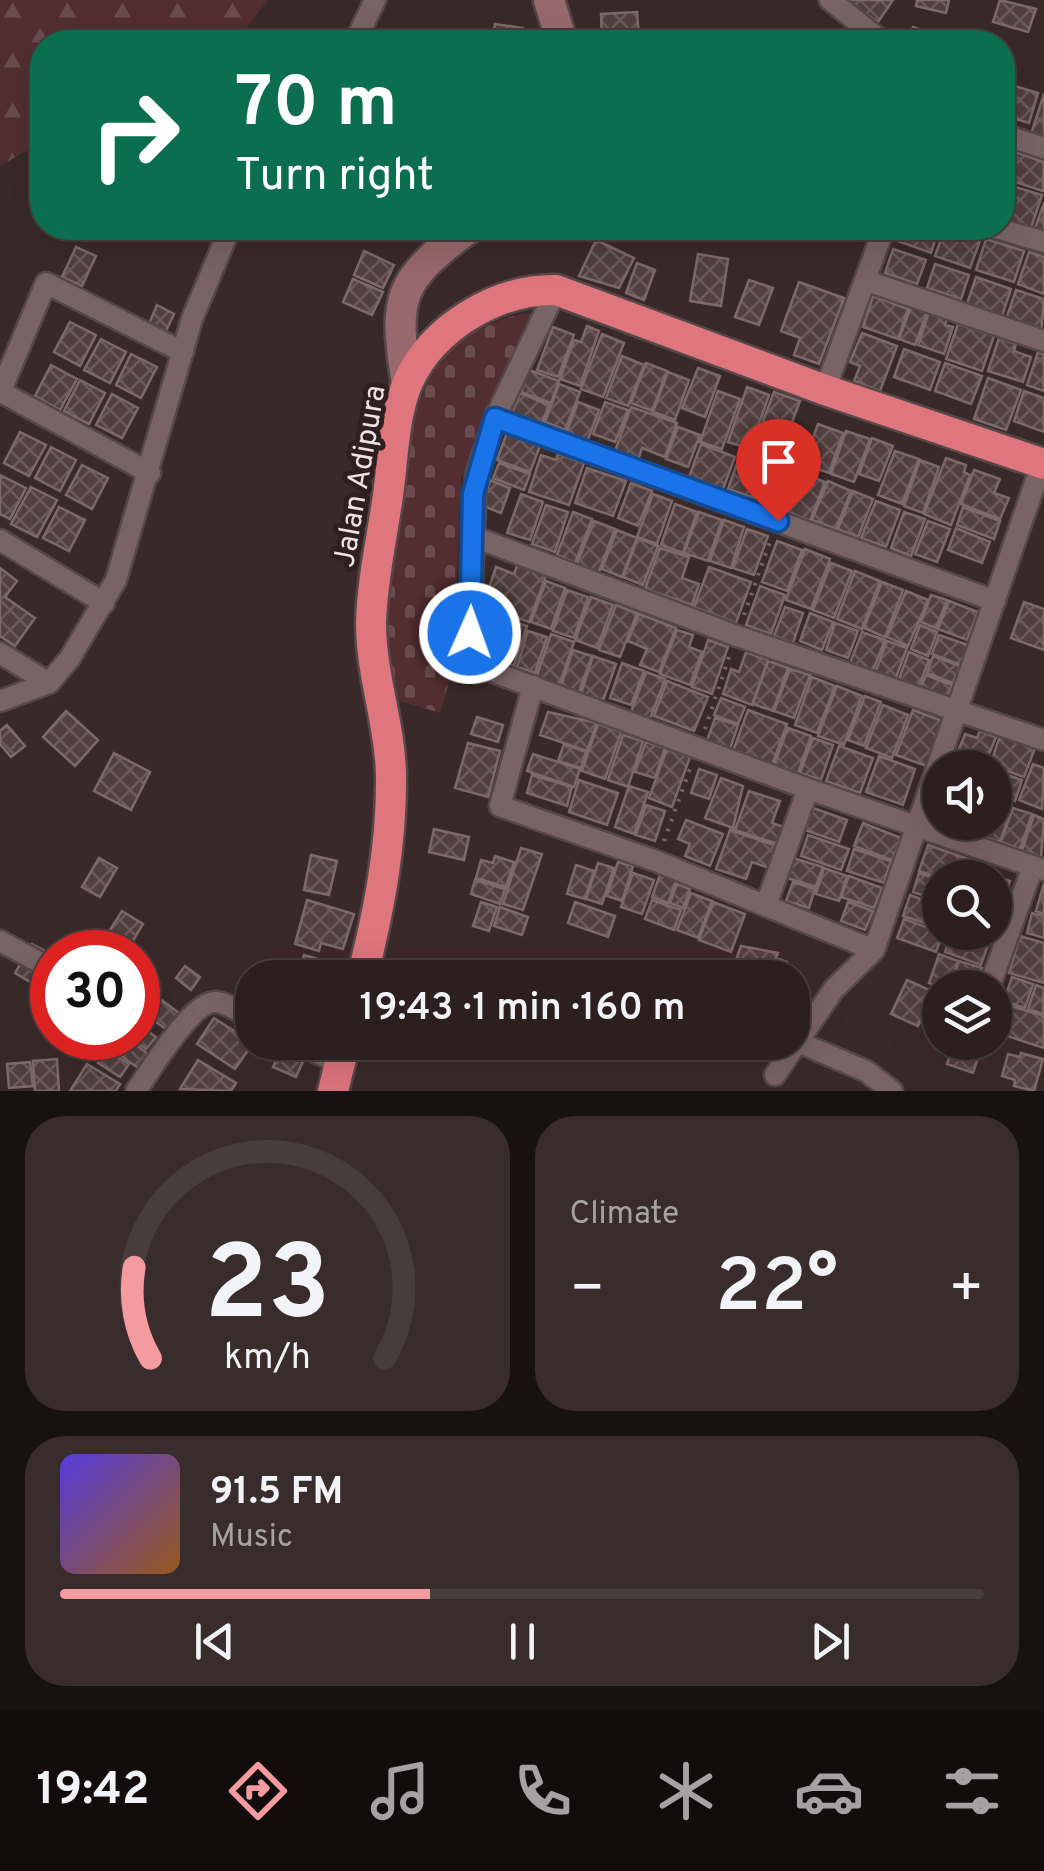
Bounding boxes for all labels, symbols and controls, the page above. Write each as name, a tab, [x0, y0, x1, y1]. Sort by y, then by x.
text: 70 m	[235, 62, 398, 151]
icon: right	[70, 70, 200, 200]
text: Turn right	[235, 149, 434, 206]
street label: Jalan Adipura	[327, 382, 396, 570]
pin	[736, 419, 821, 522]
icon: arrive	[751, 434, 806, 489]
position arrow	[418, 581, 522, 685]
map controls	[922, 750, 1012, 1060]
button: sound	[922, 750, 1012, 840]
button: search	[922, 860, 1012, 950]
speed limit sign: 30	[30, 930, 160, 1060]
button: layers	[922, 970, 1012, 1060]
text: 19:43 · 1 min · 160 m	[360, 985, 685, 1034]
text: Climate	[570, 1195, 679, 1235]
text: 23	[204, 1224, 330, 1356]
text: 22°	[715, 1243, 838, 1338]
text: −	[570, 1256, 605, 1326]
text: +	[949, 1256, 984, 1326]
text: km/h	[224, 1336, 311, 1382]
text: 91.5 FM	[210, 1469, 343, 1518]
text: Music	[210, 1518, 293, 1558]
icon: previous	[187, 1614, 242, 1669]
icon: pause	[495, 1614, 550, 1669]
icon: next	[803, 1614, 858, 1669]
icon: directions	[223, 1756, 293, 1826]
icon: music	[365, 1756, 435, 1826]
icon: phone	[508, 1756, 578, 1826]
icon: climate	[651, 1756, 721, 1826]
icon: car	[794, 1756, 864, 1826]
icon: filters	[937, 1756, 1007, 1826]
text: 19:42	[36, 1763, 150, 1820]

